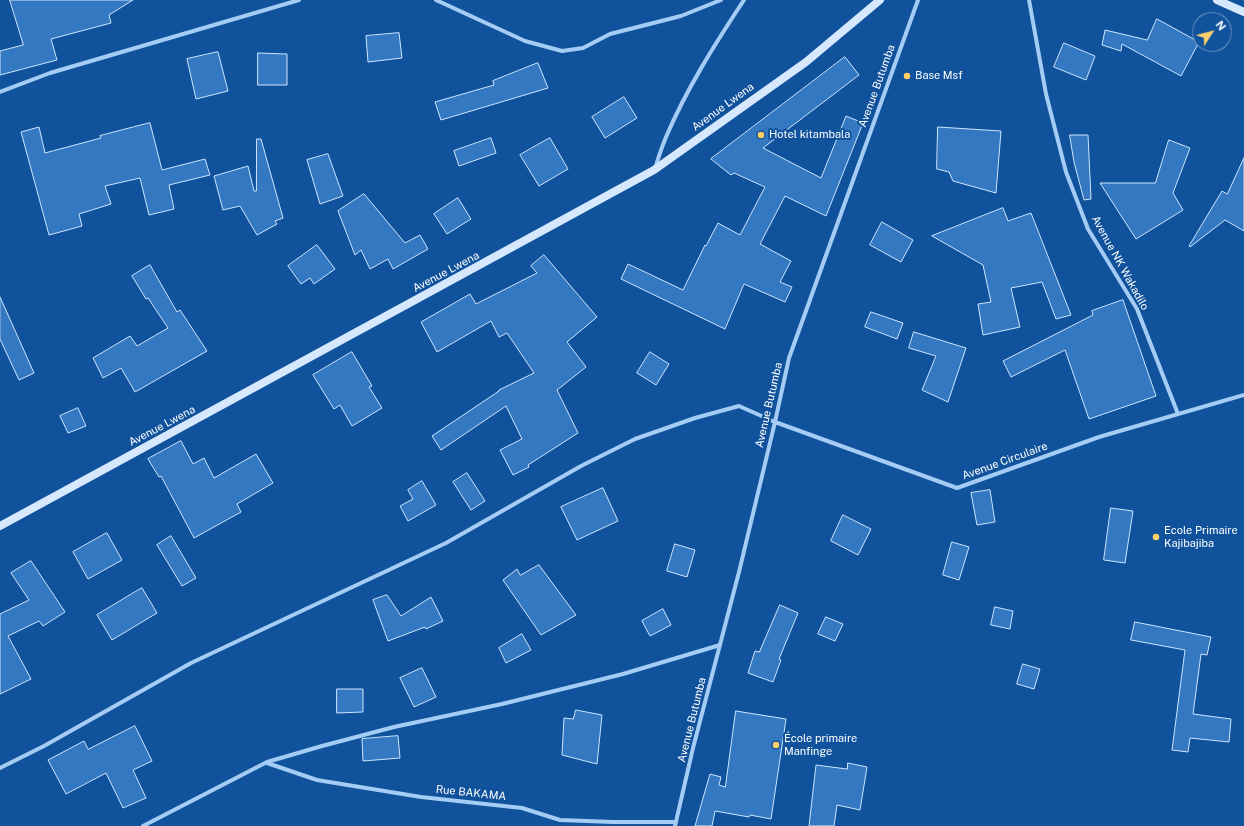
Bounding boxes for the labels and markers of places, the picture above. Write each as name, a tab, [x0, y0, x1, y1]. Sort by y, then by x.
place label: Base Msf	[915, 69, 963, 83]
marker: Base Msf	[902, 71, 912, 81]
place label: Hotel kitambala	[769, 128, 850, 142]
marker: Hotel kitambala	[756, 130, 766, 140]
place label: Ecole Primaire Kajibajiba	[1164, 524, 1238, 550]
marker: Ecole Primaire Kajibajiba	[1151, 532, 1161, 542]
place label: École primaire Manfinge	[784, 732, 857, 758]
marker: École primaire Manfinge	[771, 740, 781, 750]

